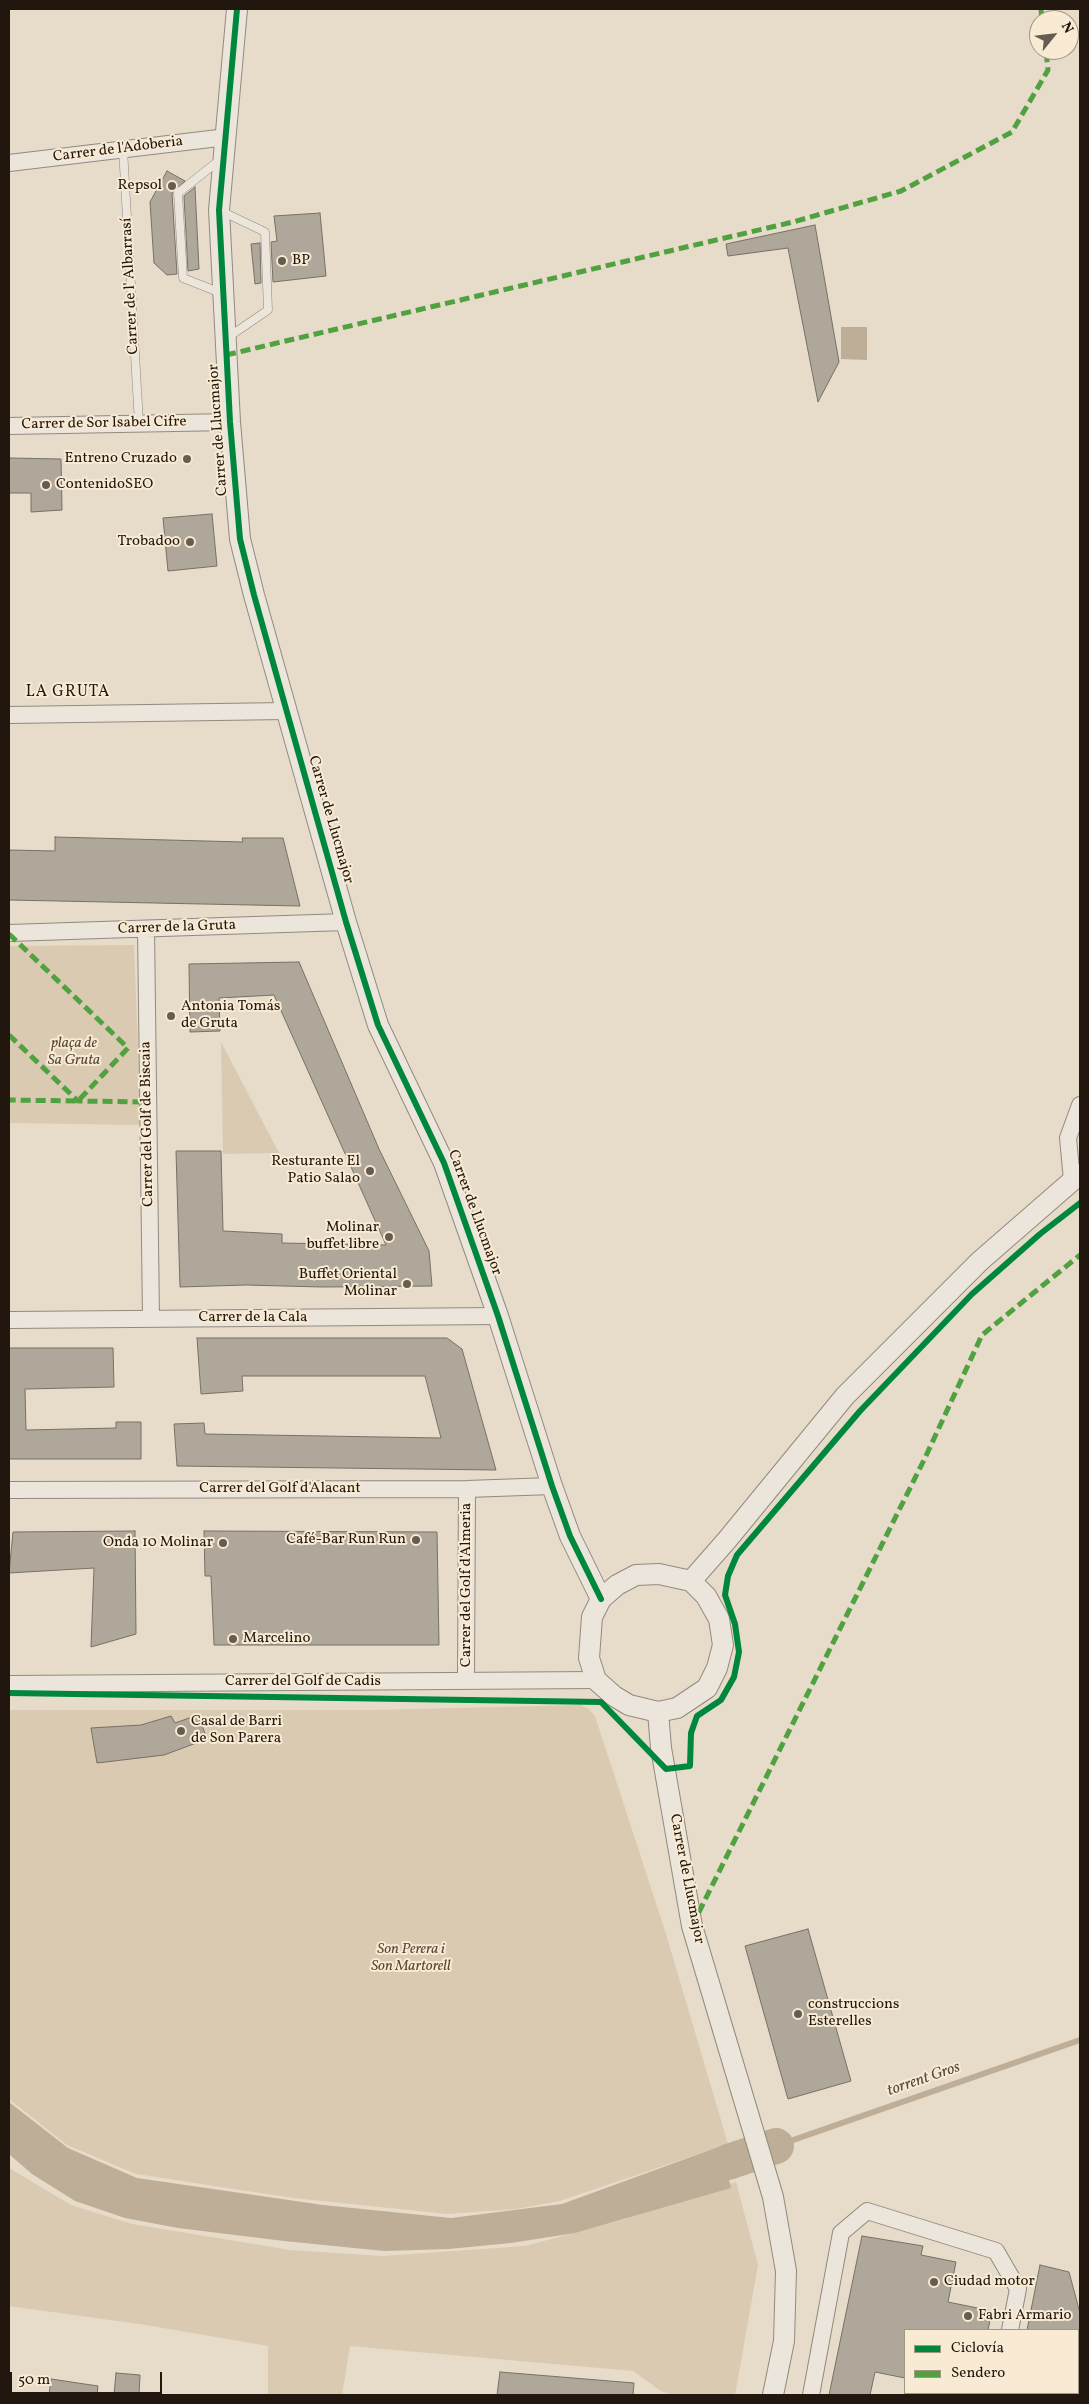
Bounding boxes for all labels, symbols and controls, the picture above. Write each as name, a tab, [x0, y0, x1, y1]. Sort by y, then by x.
north arrow	[1029, 10, 1079, 60]
text: N	[1056, 19, 1077, 37]
street label: Carrer de l'Adoberia	[52, 133, 184, 167]
place label: Repsol	[118, 177, 162, 195]
marker: Repsol	[166, 180, 178, 192]
street label: Carrer de l' Albarrasí	[118, 217, 144, 355]
place label: BP	[292, 252, 310, 270]
marker: BP	[276, 255, 288, 267]
street label: Carrer de Llucmajor	[205, 363, 233, 497]
street label: Carrer de Sor Isabel Cifre	[21, 414, 187, 434]
place label: Entreno Cruzado	[64, 450, 177, 468]
marker: Entreno Cruzado	[181, 453, 193, 465]
place label: ContenidoSEO	[56, 476, 153, 494]
marker: ContenidoSEO	[40, 479, 52, 491]
place label: Trobadoo	[118, 533, 180, 551]
marker: Trobadoo	[184, 536, 196, 548]
district label: LA GRUTA	[25, 683, 111, 703]
street label: Carrer de Llucmajor	[303, 754, 357, 886]
street label: Carrer de la Gruta	[118, 917, 236, 939]
place label: Antonia Tomás de Gruta	[181, 998, 280, 1033]
marker: Antonia Tomás de Gruta	[165, 1010, 177, 1022]
park label: plaça de Sa Gruta	[48, 1035, 100, 1070]
street label: Carrer del Golf de Biscaia	[138, 1041, 158, 1207]
street label: Carrer de Llucmajor	[443, 1148, 505, 1278]
place label: Resturante El Patio Salao	[271, 1153, 360, 1188]
marker: Resturante El Patio Salao	[364, 1165, 376, 1177]
place label: Molinar buffet libre	[306, 1219, 379, 1254]
marker: Molinar buffet libre	[383, 1231, 395, 1243]
place label: Buffet Oriental Molinar	[299, 1266, 397, 1301]
marker: Buffet Oriental Molinar	[401, 1278, 413, 1290]
street label: Carrer de la Cala	[199, 1309, 307, 1327]
street label: Carrer del Golf d'Alacant	[199, 1480, 361, 1498]
street label: Carrer del Golf d'Almeria	[458, 1503, 476, 1667]
place label: Café-Bar Run Run	[286, 1531, 406, 1549]
place label: Onda 10 Molinar	[103, 1534, 213, 1552]
marker: Café-Bar Run Run	[410, 1534, 422, 1546]
marker: Onda 10 Molinar	[217, 1537, 229, 1549]
place label: Marcelino	[243, 1630, 310, 1648]
marker: Marcelino	[227, 1633, 239, 1645]
street label: Carrer del Golf de Cadis	[225, 1673, 381, 1691]
place label: Casal de Barri de Son Parera	[191, 1713, 282, 1748]
marker: Casal de Barri de Son Parera	[175, 1725, 187, 1737]
street label: Carrer de Llucmajor	[665, 1812, 707, 1946]
park label: Son Perera i Son Martorell	[371, 1941, 451, 1976]
place label: construccions Esterelles	[808, 1996, 899, 2031]
marker: construccions Esterelles	[792, 2008, 804, 2020]
water label: torrent Gros	[885, 2059, 963, 2101]
place label: Ciudad motor	[944, 2273, 1035, 2291]
marker: Ciudad motor	[928, 2276, 940, 2288]
place label: Fabri Armario	[978, 2307, 1072, 2325]
marker: Fabri Armario	[962, 2310, 974, 2322]
legend	[904, 2329, 1079, 2394]
text: Ciclovía	[951, 2338, 1004, 2359]
scale bar	[12, 2362, 165, 2394]
text: Sendero	[951, 2363, 1005, 2384]
text: 50 m	[18, 2370, 50, 2391]

